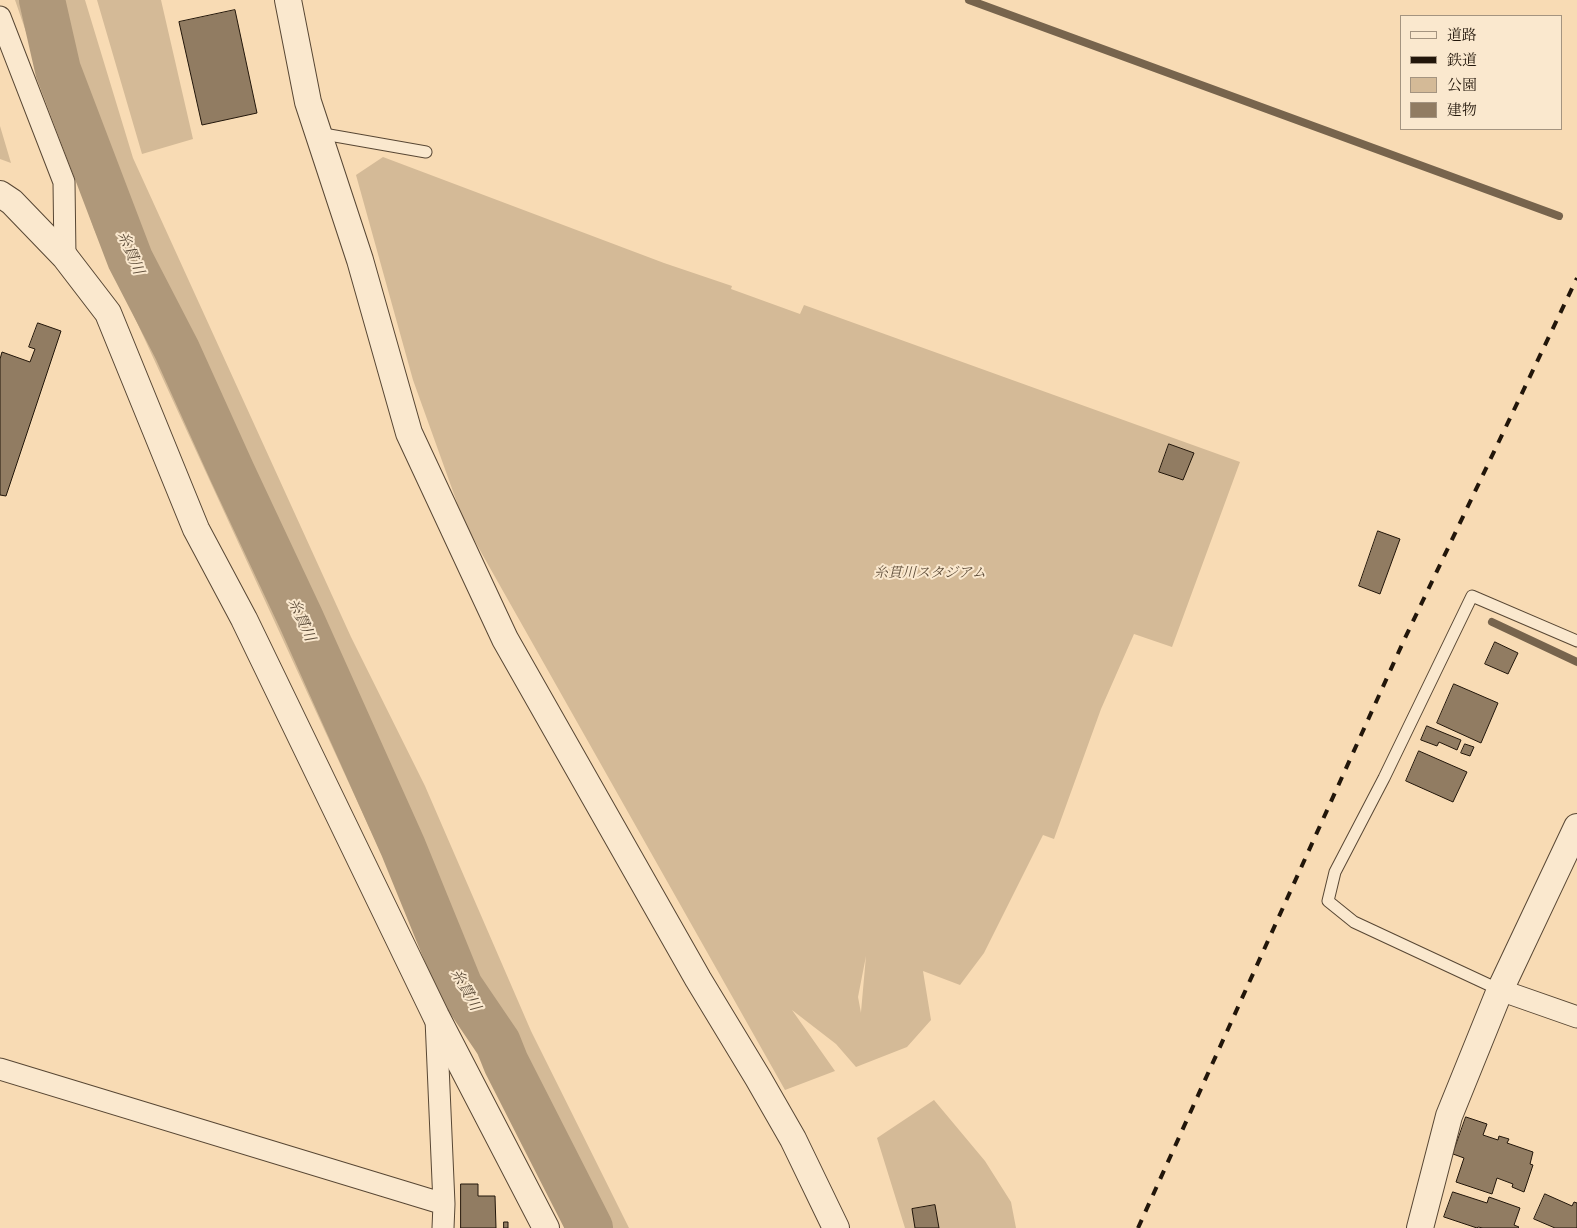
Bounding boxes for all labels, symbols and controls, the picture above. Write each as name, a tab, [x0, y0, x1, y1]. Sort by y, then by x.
legend	[1400, 15, 1562, 130]
text: 道路	[1447, 29, 1477, 44]
text: 鉄道	[1447, 54, 1477, 69]
text: 公園	[1447, 79, 1477, 94]
text: 建物	[1447, 104, 1477, 119]
water label: 糸貫川	[113, 229, 147, 277]
park label: 糸貫川スタジアム	[874, 565, 986, 581]
water label: 糸貫川	[284, 596, 318, 644]
water label: 糸貫川	[446, 966, 484, 1014]

